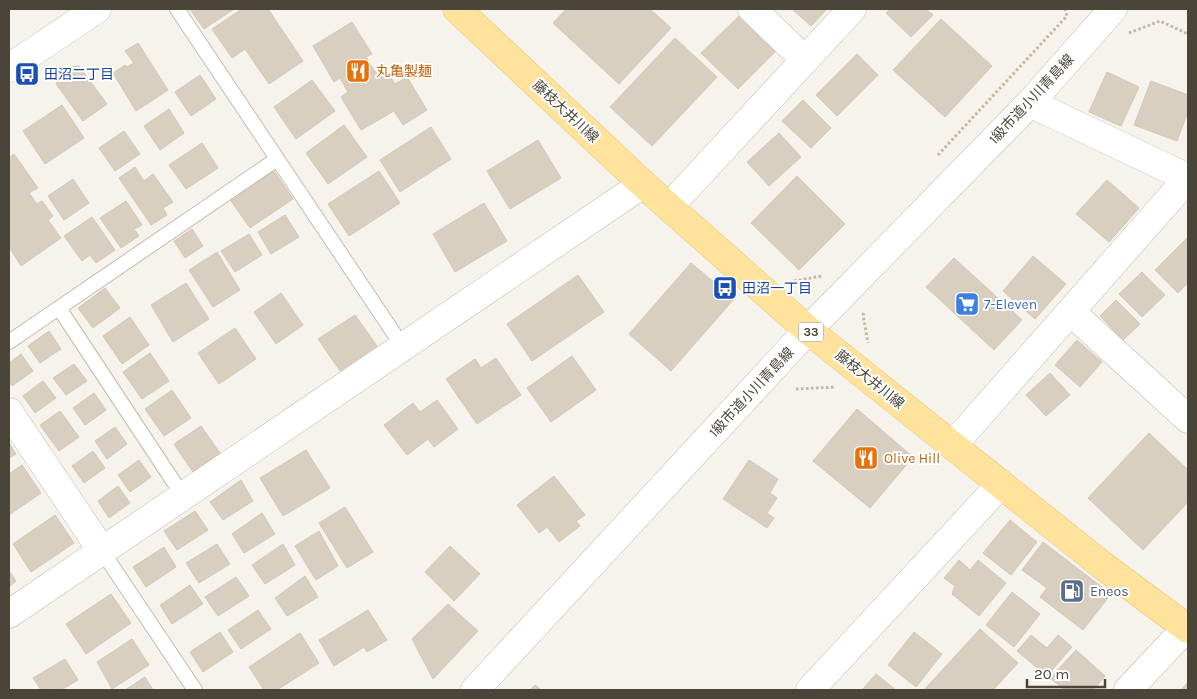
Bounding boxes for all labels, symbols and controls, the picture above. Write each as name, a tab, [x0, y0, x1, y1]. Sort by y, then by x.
street label: 1級市道小川青島線	[985, 51, 1077, 148]
restaurant icon: 丸亀製麺	[345, 58, 371, 84]
bus stop icon: 田沼二丁目	[14, 61, 40, 87]
place label: 丸亀製麺	[376, 63, 432, 80]
place label: 田沼二丁目	[44, 66, 114, 83]
street label: 藤枝大井川線	[529, 77, 602, 146]
bus stop icon: 田沼一丁目	[712, 275, 738, 301]
place label: 田沼一丁目	[742, 280, 812, 297]
supermarket icon: 7-Eleven	[954, 291, 980, 317]
place label: 7-Eleven	[984, 296, 1037, 313]
road number: 33	[798, 322, 824, 342]
street label: 1級市道小川青島線	[705, 344, 797, 441]
street label: 藤枝大井川線	[832, 346, 908, 412]
restaurant icon: Olive Hill	[853, 445, 879, 471]
place label: Olive Hill	[884, 450, 940, 467]
fuel station icon: Eneos	[1059, 578, 1085, 604]
place label: Eneos	[1090, 583, 1129, 600]
scale bar	[1027, 656, 1104, 688]
text: 20 m	[1034, 665, 1069, 683]

